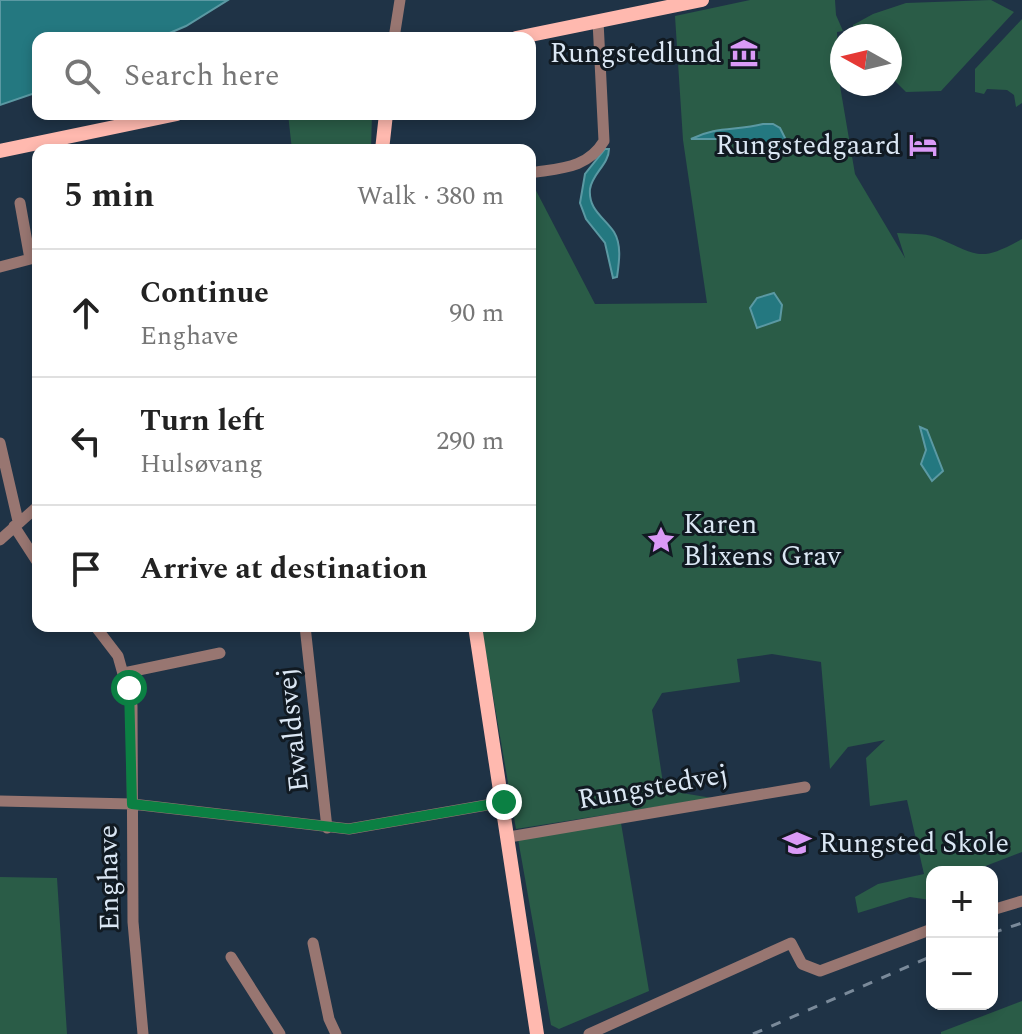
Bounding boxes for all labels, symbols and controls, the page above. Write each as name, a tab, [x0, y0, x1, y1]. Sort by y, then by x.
north arrow	[830, 24, 902, 96]
search box	[32, 32, 536, 120]
place label: Rungstedlund	[550, 32, 722, 75]
museum icon: Rungstedlund	[729, 38, 759, 68]
text: Search here	[124, 53, 280, 99]
icon: search	[60, 54, 104, 98]
place label: Rungstedgaard	[716, 124, 901, 167]
hotel icon: Rungstedgaard	[908, 130, 938, 160]
text: 5 min	[64, 170, 154, 222]
text: Walk · 380 m	[357, 176, 504, 216]
text: Continue	[140, 270, 269, 316]
icon: ahead	[64, 291, 108, 335]
text: 90 m	[449, 293, 504, 333]
text: Enghave	[140, 316, 239, 356]
text: Turn left	[140, 398, 265, 444]
icon: left	[64, 419, 108, 463]
text: 290 m	[436, 421, 504, 461]
text: Hulsøvang	[140, 444, 263, 484]
place label: Karen Blixens Grav	[683, 503, 842, 578]
place icon: Karen Blixens Grav	[646, 525, 676, 555]
text: Arrive at destination	[140, 546, 427, 592]
icon: arrive	[64, 547, 108, 591]
street label: Ewaldsvej	[265, 666, 321, 794]
route start	[111, 670, 147, 706]
street label: Rungstedvej	[574, 753, 732, 821]
route end	[486, 784, 522, 820]
place label: Rungsted Skole	[819, 822, 1009, 865]
street label: Enghave	[87, 825, 131, 931]
school or university icon: Rungsted Skole	[782, 828, 812, 858]
map controls	[926, 866, 998, 1010]
button: +	[926, 866, 998, 938]
button: −	[926, 938, 998, 1010]

